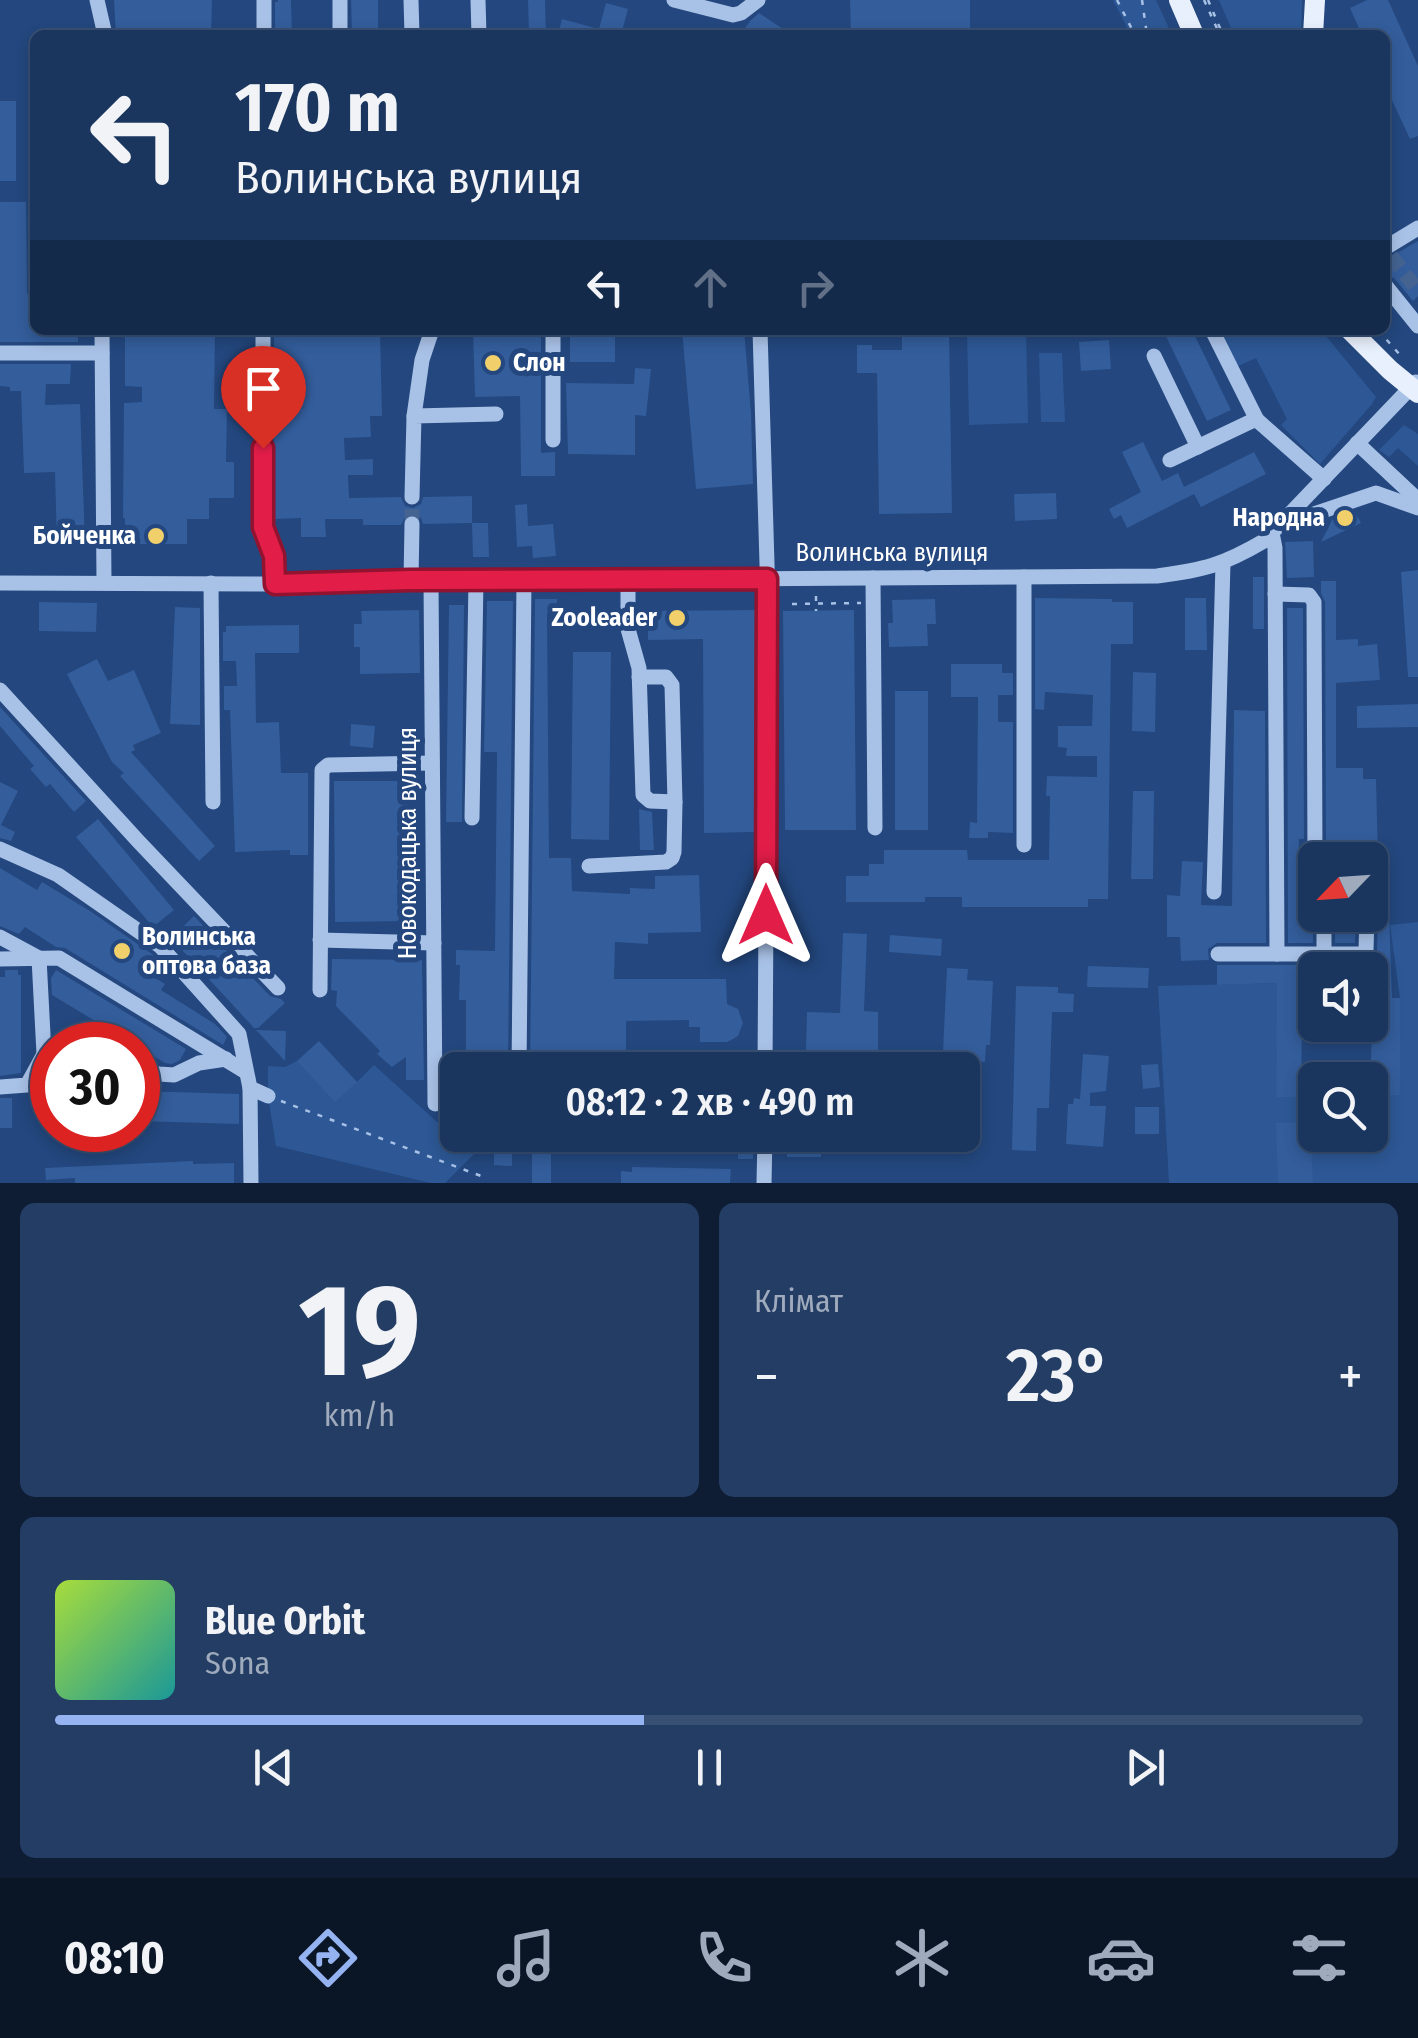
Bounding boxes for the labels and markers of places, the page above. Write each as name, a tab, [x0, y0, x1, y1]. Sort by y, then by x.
pin	[221, 346, 306, 449]
place label: Слон	[513, 348, 566, 378]
marker: Слон	[482, 352, 504, 374]
place label: Народна	[1232, 503, 1325, 533]
marker: Народна	[1334, 507, 1356, 529]
place label: Бойченка	[33, 521, 136, 551]
marker: Бойченка	[145, 525, 167, 547]
place label: Zooleader	[551, 603, 658, 633]
marker: Zooleader	[666, 607, 688, 629]
place label: Волинська оптова база	[142, 922, 271, 981]
marker: Волинська оптова база	[111, 940, 133, 962]

